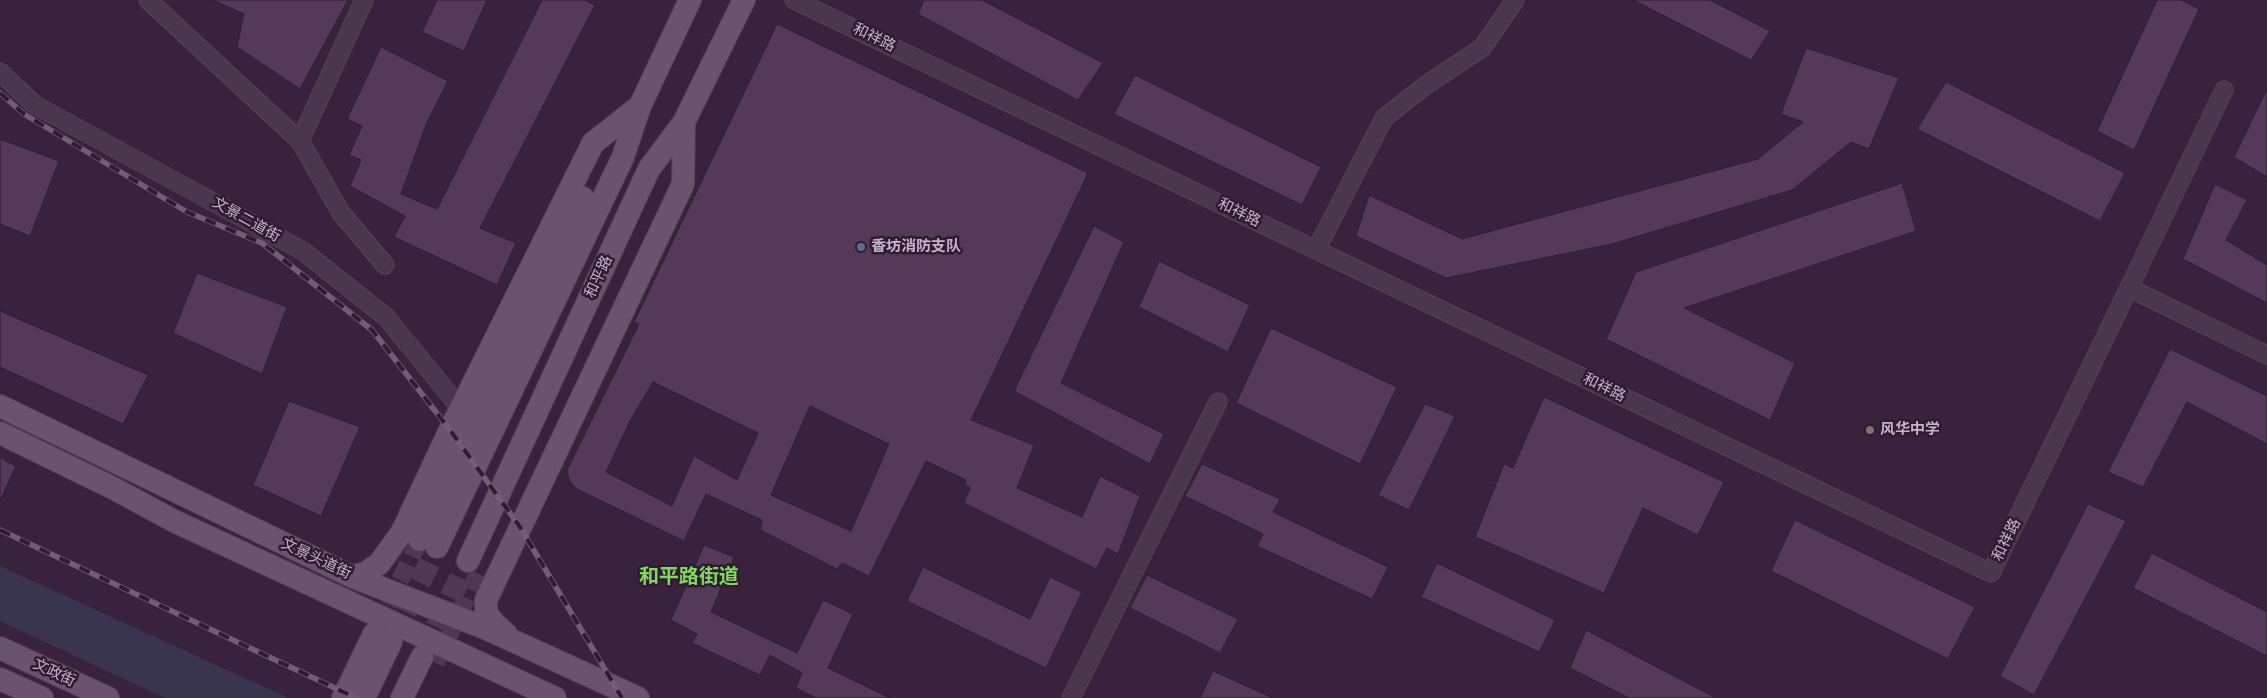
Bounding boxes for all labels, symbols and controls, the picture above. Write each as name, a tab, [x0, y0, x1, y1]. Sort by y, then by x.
street label: 和祥路	[850, 20, 898, 56]
street label: 文景二道街	[209, 194, 283, 246]
street label: 和祥路	[1215, 195, 1263, 231]
place label: 香坊消防支队	[871, 238, 961, 256]
marker: 香坊消防支队	[855, 241, 867, 253]
street label: 和平路	[581, 253, 617, 301]
street label: 和祥路	[1580, 370, 1628, 406]
place label: 风华中学	[1880, 421, 1940, 439]
marker: 风华中学	[1864, 424, 1876, 436]
street label: 和祥路	[1989, 516, 2025, 564]
street label: 文景头道街	[278, 535, 354, 583]
district label: 和平路街道	[639, 566, 739, 590]
street label: 文政街	[30, 655, 78, 691]

